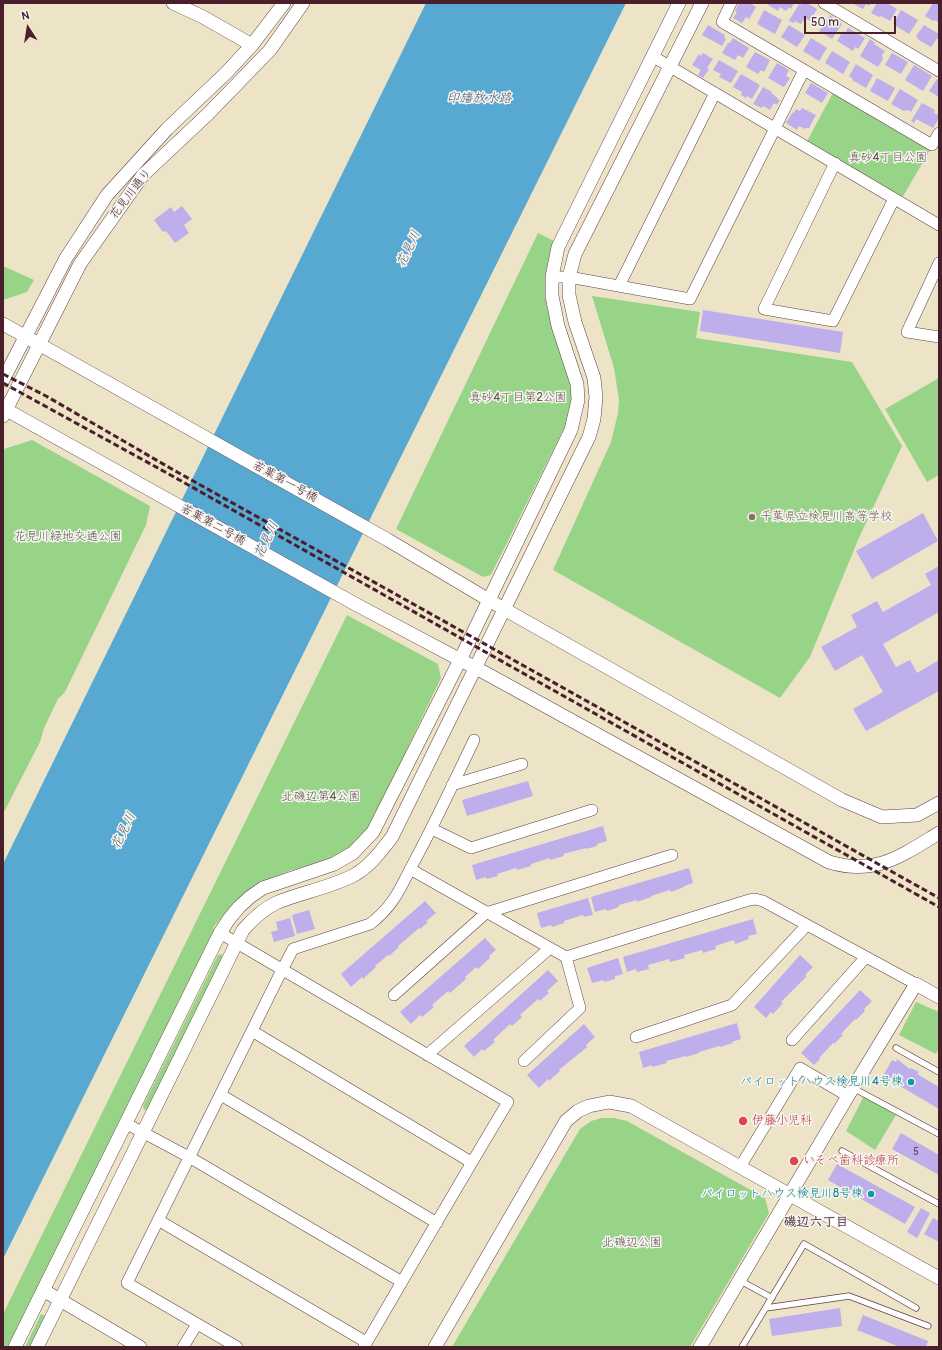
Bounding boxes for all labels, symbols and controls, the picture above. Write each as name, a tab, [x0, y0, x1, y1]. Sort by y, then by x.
north arrow	[8, 8, 48, 48]
scale bar	[806, 8, 898, 34]
text: N	[20, 9, 30, 23]
text: 50 m	[811, 15, 839, 30]
water label: 印旛放水路	[447, 91, 511, 107]
park label: 真砂4丁目公園	[849, 151, 927, 165]
street label: 花見川通り	[107, 166, 155, 222]
water label: 花見川	[393, 228, 425, 270]
park label: 真砂4丁目第2公園	[469, 391, 567, 405]
street label: 若葉第一号橋	[250, 458, 320, 506]
street label: 若葉第二号橋	[178, 501, 248, 549]
place label: 千葉県立検見川高等学校	[760, 510, 892, 524]
marker: 千葉県立検見川高等学校	[747, 512, 757, 522]
water label: 花見川	[251, 519, 283, 561]
park label: 花見川緑地交通公園	[14, 530, 122, 544]
park label: 北磯辺第4公園	[282, 790, 360, 804]
water label: 花見川	[108, 810, 140, 852]
place label: パイロットハウス検見川4号棟	[740, 1075, 903, 1089]
marker: パイロットハウス検見川4号棟	[906, 1077, 916, 1087]
place label: 伊藤小児科	[752, 1114, 812, 1128]
marker: 伊藤小児科	[737, 1115, 749, 1127]
house number: 5	[913, 1146, 919, 1158]
place label: いそべ歯科診療所	[803, 1154, 899, 1168]
marker: いそべ歯科診療所	[788, 1155, 800, 1167]
place label: パイロットハウス検見川8号棟	[701, 1187, 863, 1201]
marker: パイロットハウス検見川8号棟	[866, 1189, 876, 1199]
district label: 磯辺六丁目	[784, 1215, 848, 1231]
park label: 北磯辺公園	[602, 1236, 662, 1250]

